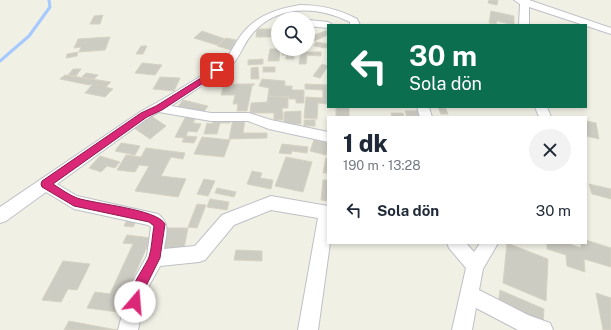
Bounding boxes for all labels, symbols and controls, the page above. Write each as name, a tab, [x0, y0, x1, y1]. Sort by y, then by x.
map controls	[271, 12, 315, 56]
button: search	[271, 12, 315, 56]
text: 30 m	[409, 39, 477, 72]
icon: left	[343, 40, 395, 92]
pin	[200, 53, 234, 87]
icon: arrive	[206, 59, 228, 81]
text: Sola dön	[409, 73, 482, 94]
text: 1 dk	[343, 129, 388, 157]
button: close	[529, 129, 571, 171]
text: 190 m · 13:28	[343, 158, 421, 173]
icon: left	[343, 199, 365, 221]
text: Sola dön	[377, 202, 439, 219]
text: 30 m	[536, 202, 571, 219]
position arrow	[114, 281, 156, 323]

